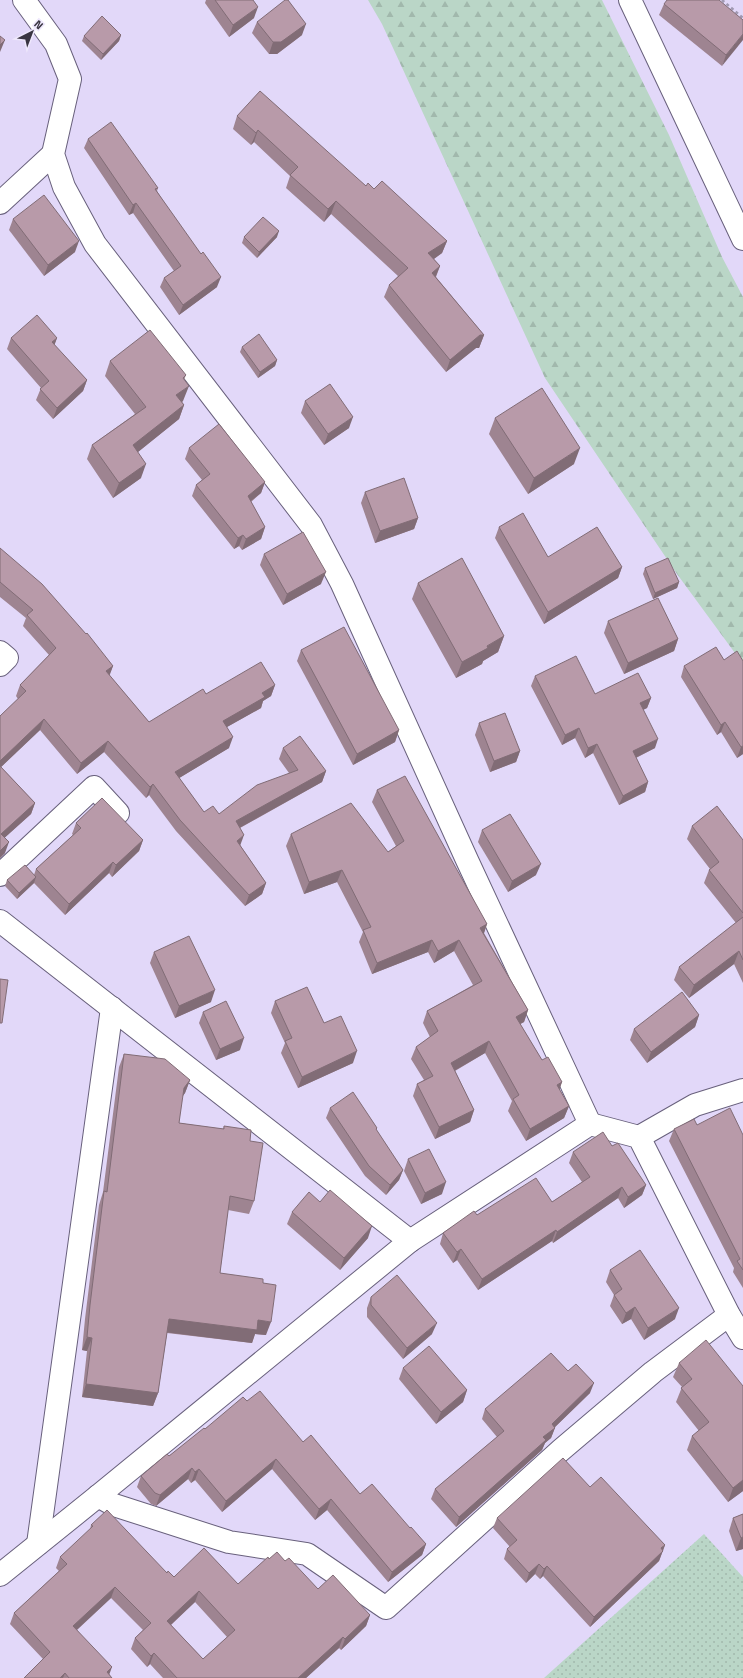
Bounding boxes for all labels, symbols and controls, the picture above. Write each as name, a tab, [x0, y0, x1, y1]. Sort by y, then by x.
north arrow	[12, 12, 52, 52]
text: N	[31, 16, 47, 33]

